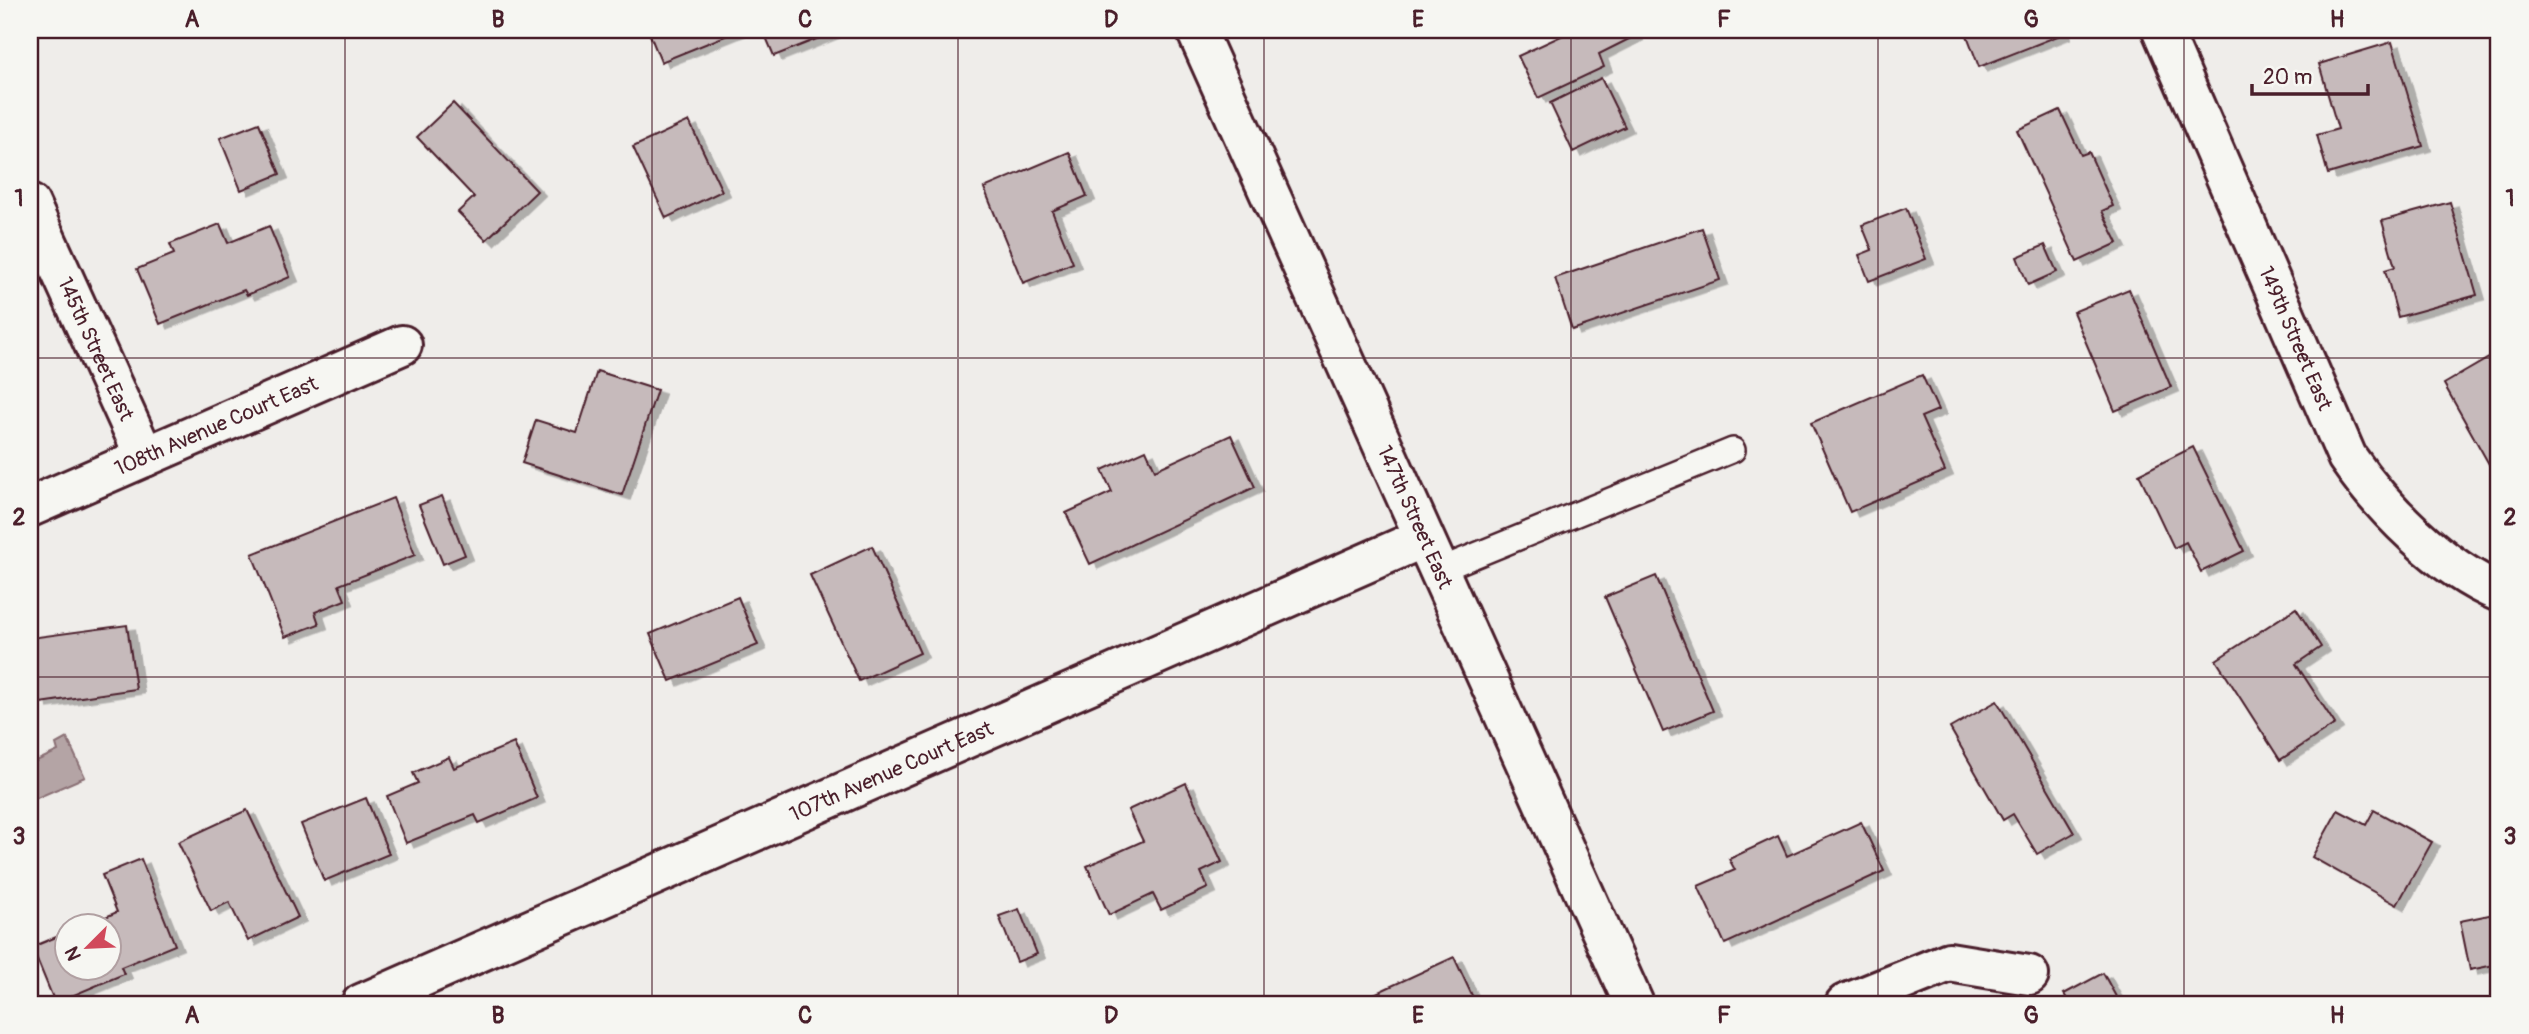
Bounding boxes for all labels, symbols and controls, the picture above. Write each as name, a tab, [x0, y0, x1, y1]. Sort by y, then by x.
text: A	[185, 5, 200, 34]
text: B	[491, 5, 505, 34]
text: C	[798, 5, 812, 34]
text: D	[1104, 5, 1118, 34]
text: E	[1412, 5, 1424, 34]
text: F	[1717, 5, 1731, 34]
text: G	[2023, 5, 2039, 34]
text: H	[2330, 5, 2344, 34]
scale bar	[2252, 52, 2368, 96]
text: 20 m	[2263, 64, 2312, 91]
text: 1	[15, 184, 24, 213]
text: 1	[2506, 184, 2515, 213]
street label: 149th Street East	[2252, 262, 2338, 415]
street label: 145th Street East	[51, 273, 140, 425]
street label: 108th Avenue Court East	[110, 370, 323, 483]
street label: 147th Street East	[1371, 441, 1459, 594]
text: 2	[13, 503, 26, 532]
text: 2	[2504, 503, 2517, 532]
street label: 107th Avenue Court East	[785, 715, 998, 828]
text: 3	[13, 822, 25, 851]
text: 3	[2504, 822, 2516, 851]
north arrow	[52, 912, 122, 982]
text: N	[60, 943, 87, 964]
text: A	[185, 1001, 200, 1030]
text: B	[491, 1001, 505, 1030]
text: C	[798, 1001, 812, 1030]
text: D	[1104, 1001, 1118, 1030]
text: E	[1412, 1001, 1424, 1030]
text: F	[1717, 1001, 1731, 1030]
text: G	[2023, 1001, 2039, 1030]
text: H	[2330, 1001, 2344, 1030]

